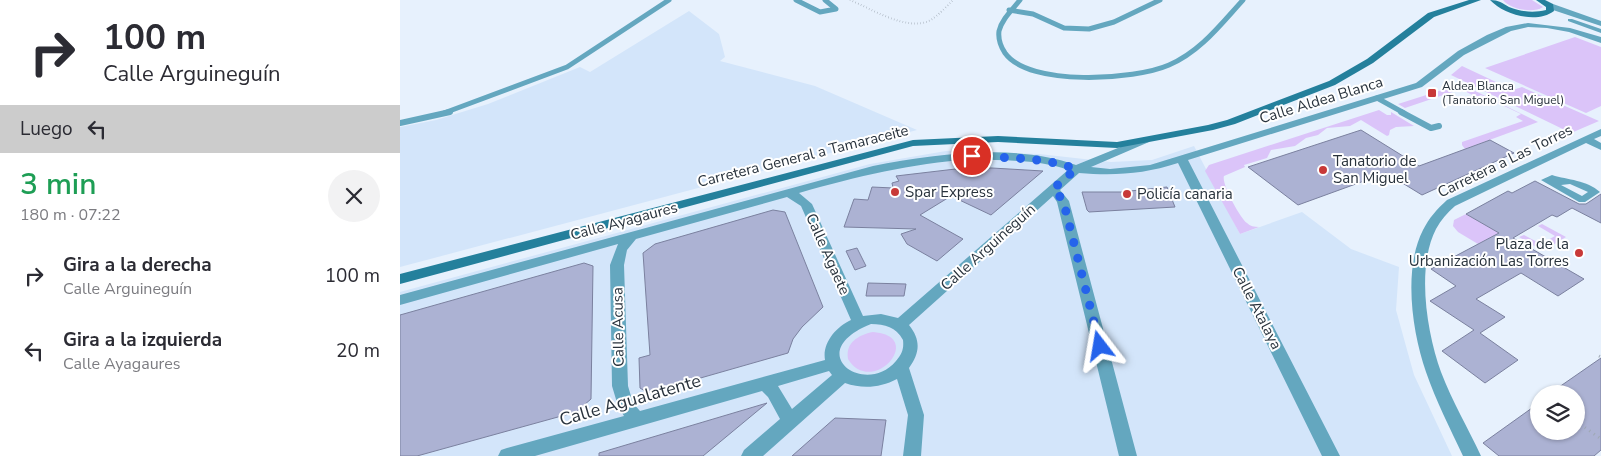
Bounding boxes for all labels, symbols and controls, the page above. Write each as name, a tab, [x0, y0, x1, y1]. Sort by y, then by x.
text: 100 m	[103, 14, 206, 61]
icon: right	[20, 20, 85, 85]
text: Calle Arguineguín	[103, 59, 281, 89]
street label: Calle Aldea Blanca	[1257, 72, 1385, 128]
place label: Aldea Blanca (Tanatorio San Miguel)	[1442, 78, 1564, 108]
marker: Aldea Blanca (Tanatorio San Miguel)	[1426, 87, 1438, 99]
icon: left	[83, 115, 111, 143]
text: Luego	[20, 116, 73, 142]
street label: Carretera General a Tamaraceite	[695, 120, 911, 192]
street label: Carretera a Las Torres	[1434, 120, 1576, 202]
pin	[951, 135, 993, 177]
icon: arrive	[958, 142, 986, 170]
place label: Tanatorio de San Miguel	[1333, 151, 1417, 188]
text: 3 min	[20, 164, 96, 205]
marker: Tanatorio de San Miguel	[1317, 164, 1329, 176]
button: close	[328, 170, 380, 222]
place label: Spar Express	[905, 182, 993, 202]
place label: Policía canaria	[1137, 184, 1233, 204]
marker: Spar Express	[889, 186, 901, 198]
marker: Policía canaria	[1121, 188, 1133, 200]
street label: Calle Ayagaures	[568, 197, 680, 245]
street label: Calle Arguineguín	[936, 199, 1040, 295]
text: 180 m · 07:22	[20, 204, 121, 226]
street label: Calle Agaete	[801, 210, 855, 298]
place label: Plaza de la Urbanización Las Torres	[1409, 234, 1569, 271]
marker: Plaza de la Urbanización Las Torres	[1573, 247, 1585, 259]
text: Gira a la derecha	[63, 252, 212, 278]
icon: right	[20, 262, 48, 290]
text: 100 m	[325, 263, 380, 289]
street label: Calle Atalaya	[1228, 263, 1286, 353]
text: Calle Arguineguín	[63, 278, 192, 300]
street label: Calle Acusa	[607, 287, 629, 367]
position arrow	[1073, 319, 1125, 371]
text: Gira a la izquierda	[63, 327, 222, 353]
icon: left	[20, 337, 48, 365]
text: 20 m	[336, 338, 380, 364]
text: Calle Ayagaures	[63, 353, 180, 375]
street label: Calle Agualatente	[557, 368, 703, 432]
map controls	[1530, 385, 1585, 440]
button: layers	[1530, 385, 1585, 440]

